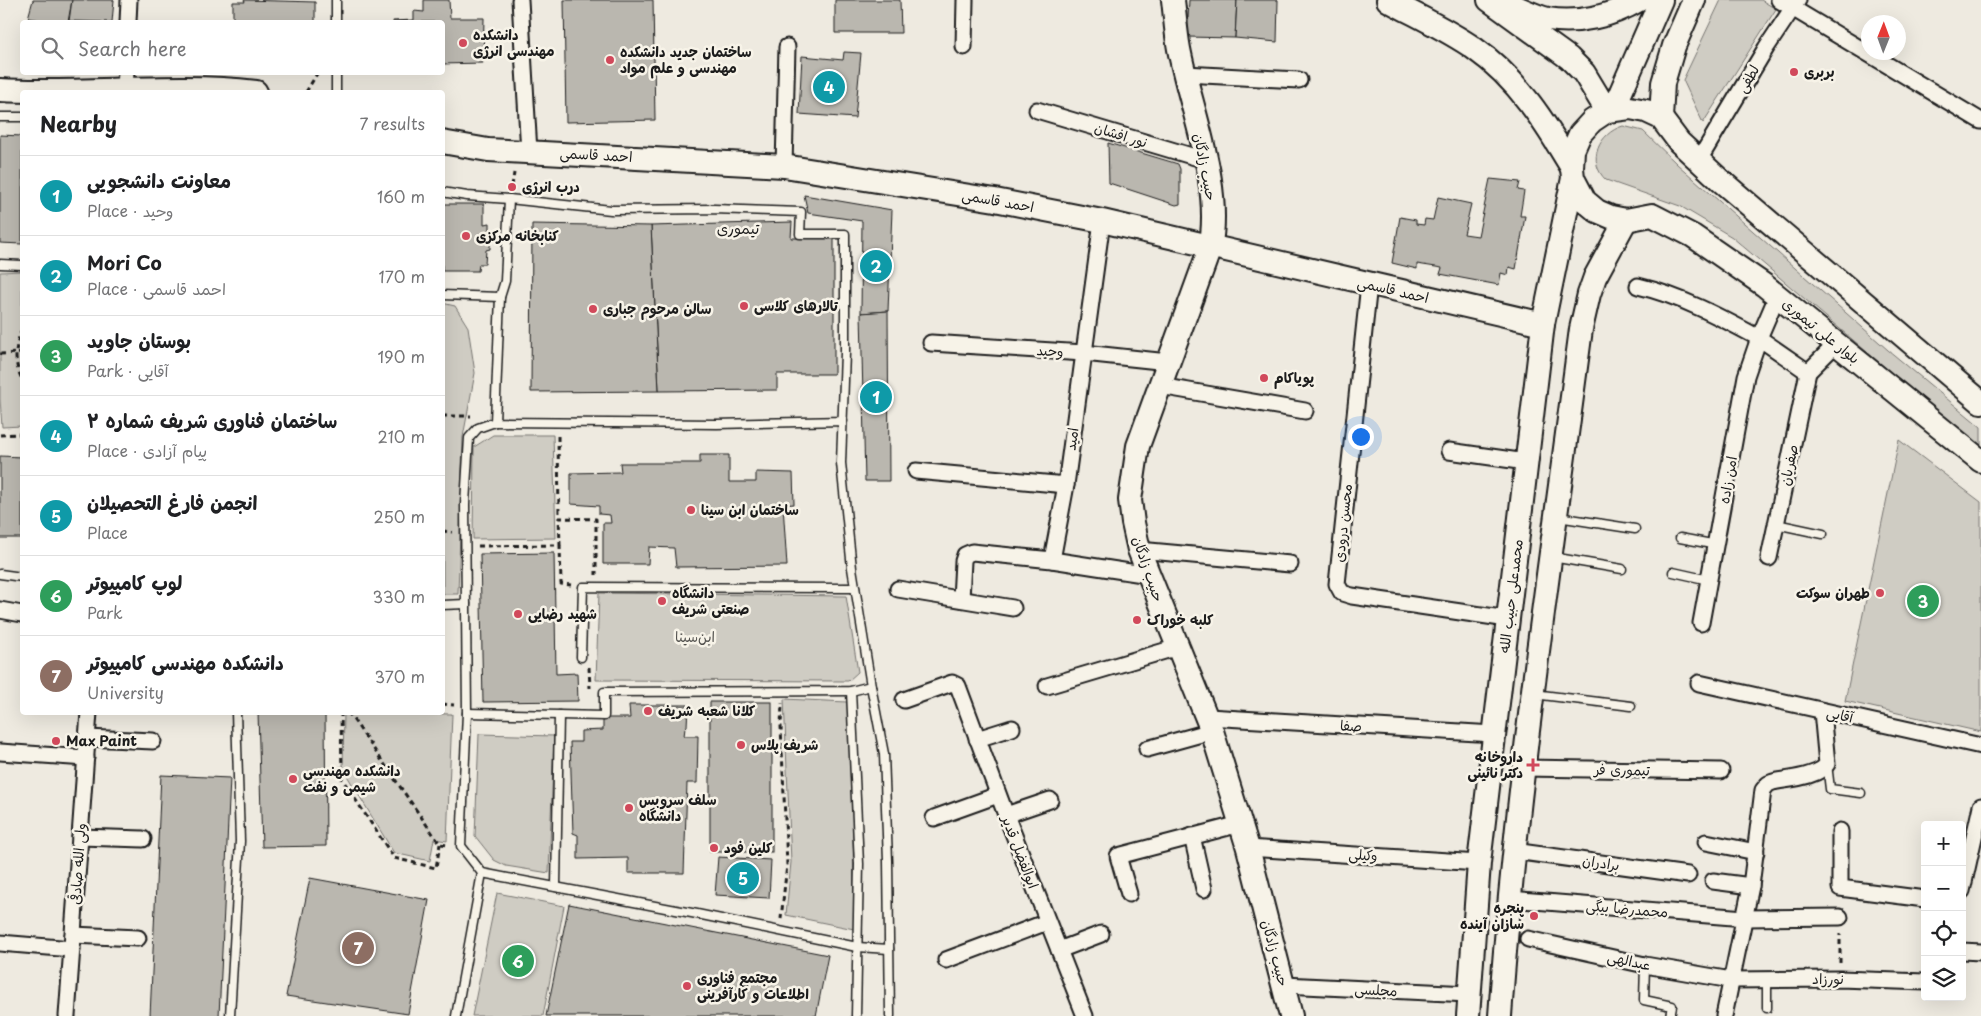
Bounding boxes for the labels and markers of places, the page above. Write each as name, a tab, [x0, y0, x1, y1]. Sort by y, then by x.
place label: دانشکده مهندسی انرژی	[473, 24, 554, 61]
marker: دانشکده مهندسی انرژی	[457, 37, 469, 49]
place label: ساختمان جدید دانشکده مهندسی و علم مواد	[620, 41, 752, 79]
marker: ساختمان جدید دانشکده مهندسی و علم مواد	[604, 54, 616, 66]
place label: بربری	[1804, 61, 1835, 82]
marker: بربری	[1788, 66, 1800, 78]
pin: 4	[813, 68, 845, 106]
place label: درب انرژی	[522, 176, 580, 197]
marker: درب انرژی	[506, 181, 518, 193]
place label: کنابخانه مرکزی	[476, 225, 559, 246]
marker: کنابخانه مرکزی	[460, 230, 472, 242]
pin: 2	[860, 247, 892, 285]
place label: تالارهای کلاسی	[754, 295, 839, 316]
place label: سالن مرحوم جباری	[603, 298, 711, 320]
marker: تالارهای کلاسی	[738, 300, 750, 312]
marker: سالن مرحوم جباری	[587, 303, 599, 315]
place label: پویاکام	[1274, 367, 1314, 389]
marker: پویاکام	[1258, 372, 1270, 384]
pin: 1	[860, 378, 892, 416]
place label: ساختمان ابن سینا	[701, 499, 799, 520]
marker: ساختمان ابن سینا	[685, 504, 697, 516]
place label: دانشگاه صنعتی شریف	[672, 582, 749, 619]
place label: طهران سوکت	[1796, 582, 1870, 603]
pin: 3	[1907, 582, 1939, 620]
marker: طهران سوکت	[1874, 587, 1886, 599]
marker: دانشگاه صنعتی شریف	[656, 595, 668, 607]
place label: شهید رضایی	[528, 603, 597, 624]
marker: شهید رضایی	[512, 608, 524, 620]
place label: کلبه خوراک	[1147, 609, 1214, 630]
marker: کلبه خوراک	[1131, 614, 1143, 626]
place label: کلانا شعبه شریف	[658, 700, 756, 721]
marker: کلانا شعبه شریف	[642, 705, 654, 717]
place label: Max Paint	[66, 730, 137, 751]
place label: شریف پلاس	[751, 734, 818, 755]
marker: Max Paint	[50, 735, 62, 747]
marker: شریف پلاس	[735, 739, 747, 751]
place label: داروخانه دکتر نائینی	[1468, 746, 1523, 783]
marker: داروخانه دکتر نائینی	[1527, 759, 1539, 771]
place label: دانشکده مهندسی شیمی و نفت	[303, 760, 400, 797]
marker: دانشکده مهندسی شیمی و نفت	[287, 773, 299, 785]
place label: سلف سرویس دانشگاه	[639, 789, 717, 826]
marker: سلف سرویس دانشگاه	[623, 802, 635, 814]
place label: کلین فود	[724, 837, 773, 858]
marker: کلین فود	[708, 842, 720, 854]
pin: 5	[727, 859, 759, 897]
place label: پنجره سازان آینده	[1460, 897, 1524, 934]
marker: پنجره سازان آینده	[1528, 910, 1540, 922]
pin: 7	[342, 929, 374, 967]
pin: 6	[502, 942, 534, 980]
place label: مجتمع فناوری اطلاعات و کارآفرینی	[697, 967, 809, 1004]
marker: مجتمع فناوری اطلاعات و کارآفرینی	[681, 980, 693, 992]

